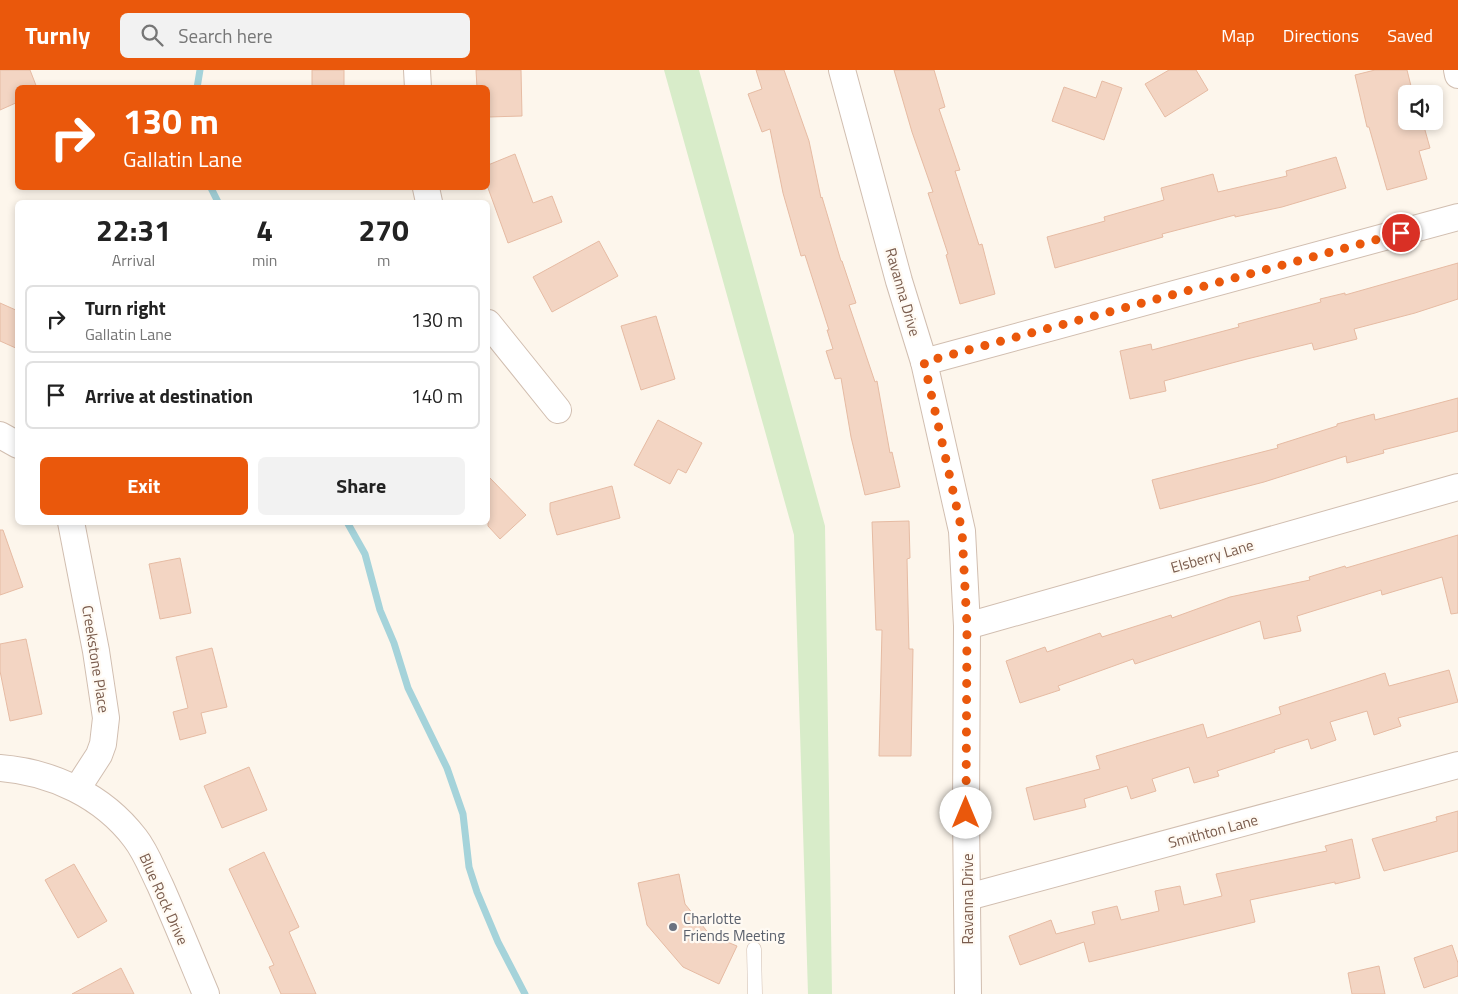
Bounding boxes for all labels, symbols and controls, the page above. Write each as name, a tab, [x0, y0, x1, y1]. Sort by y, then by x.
search box	[120, 13, 470, 58]
text: Turnly	[25, 17, 90, 53]
icon: search	[138, 21, 166, 49]
text: Search here	[178, 21, 273, 50]
text: Map	[1221, 22, 1255, 49]
text: Directions	[1283, 22, 1359, 49]
text: Saved	[1387, 22, 1433, 49]
map controls	[1398, 85, 1443, 130]
button: sound	[1398, 85, 1443, 130]
text: 130 m	[123, 94, 219, 148]
icon: right	[40, 105, 105, 170]
text: Gallatin Lane	[123, 142, 242, 176]
text: 22:31	[96, 207, 171, 253]
text: 4	[256, 207, 273, 253]
text: 270	[359, 207, 409, 253]
pin	[1380, 212, 1422, 254]
icon: arrive	[1387, 219, 1415, 247]
street label: Ravanna Drive	[879, 245, 927, 339]
text: Arrival	[112, 248, 155, 272]
text: min	[252, 248, 277, 272]
text: m	[377, 248, 390, 272]
text: Turn right	[85, 293, 166, 322]
icon: right	[42, 305, 70, 333]
text: 130 m	[411, 305, 463, 334]
text: Gallatin Lane	[85, 322, 172, 346]
icon: arrive	[42, 381, 70, 409]
text: Arrive at destination	[85, 381, 253, 410]
text: 140 m	[411, 381, 463, 410]
button: Exit	[40, 457, 248, 515]
button: Share	[258, 457, 465, 515]
street label: Elsberry Lane	[1168, 533, 1256, 579]
street label: Creekstone Place	[76, 604, 116, 714]
position arrow	[939, 786, 991, 838]
street label: Smithton Lane	[1166, 808, 1260, 854]
street label: Blue Rock Drive	[133, 849, 195, 949]
street label: Ravanna Drive	[956, 853, 979, 945]
place label: Charlotte Friends Meeting	[683, 907, 785, 947]
marker: Charlotte Friends Meeting	[667, 921, 679, 933]

